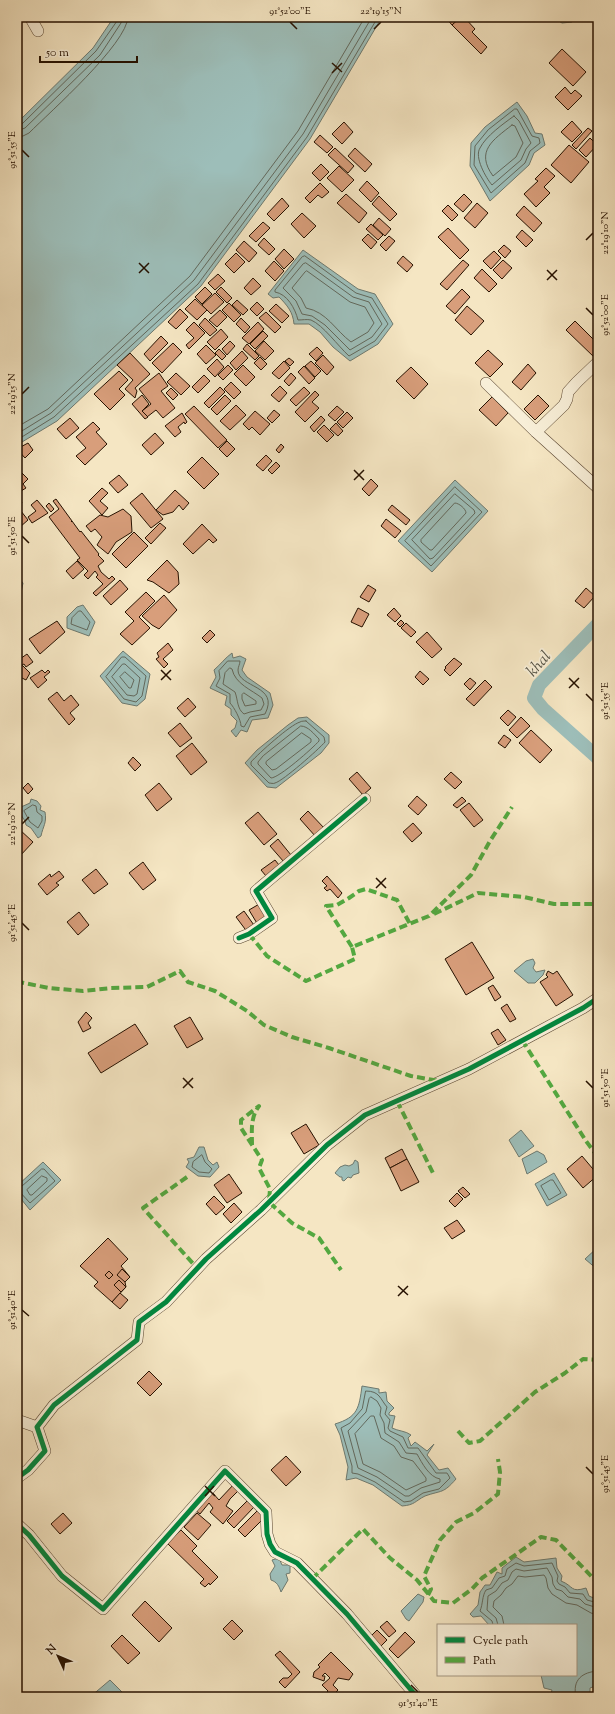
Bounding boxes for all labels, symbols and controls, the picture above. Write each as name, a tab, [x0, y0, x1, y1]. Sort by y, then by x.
text: 91°52'00"E	[269, 4, 311, 19]
text: 22°19'15"N	[360, 4, 402, 19]
scale bar	[40, 38, 137, 64]
text: 50 m	[45, 44, 69, 62]
text: 91°51'55"E	[5, 131, 20, 169]
text: 22°19'10"N	[598, 212, 613, 254]
text: 91°52'00"E	[598, 294, 613, 336]
text: 22°19'15"N	[5, 373, 20, 415]
text: 91°51'50"E	[5, 516, 20, 556]
water label: khal	[522, 647, 558, 683]
text: 91°51'55"E	[598, 682, 613, 720]
text: 22°19'10"N	[5, 803, 20, 845]
text: 91°51'45"E	[5, 904, 20, 942]
text: 91°51'50"E	[598, 1068, 613, 1108]
text: 91°51'40"E	[5, 1290, 20, 1330]
text: 91°51'45"E	[598, 1455, 613, 1493]
legend	[437, 1624, 577, 1676]
text: Cycle path	[473, 1632, 528, 1650]
north arrow	[38, 1636, 78, 1676]
text: N	[42, 1641, 60, 1659]
text: Path	[473, 1652, 496, 1670]
text: 91°51'40"E	[398, 1696, 438, 1711]

